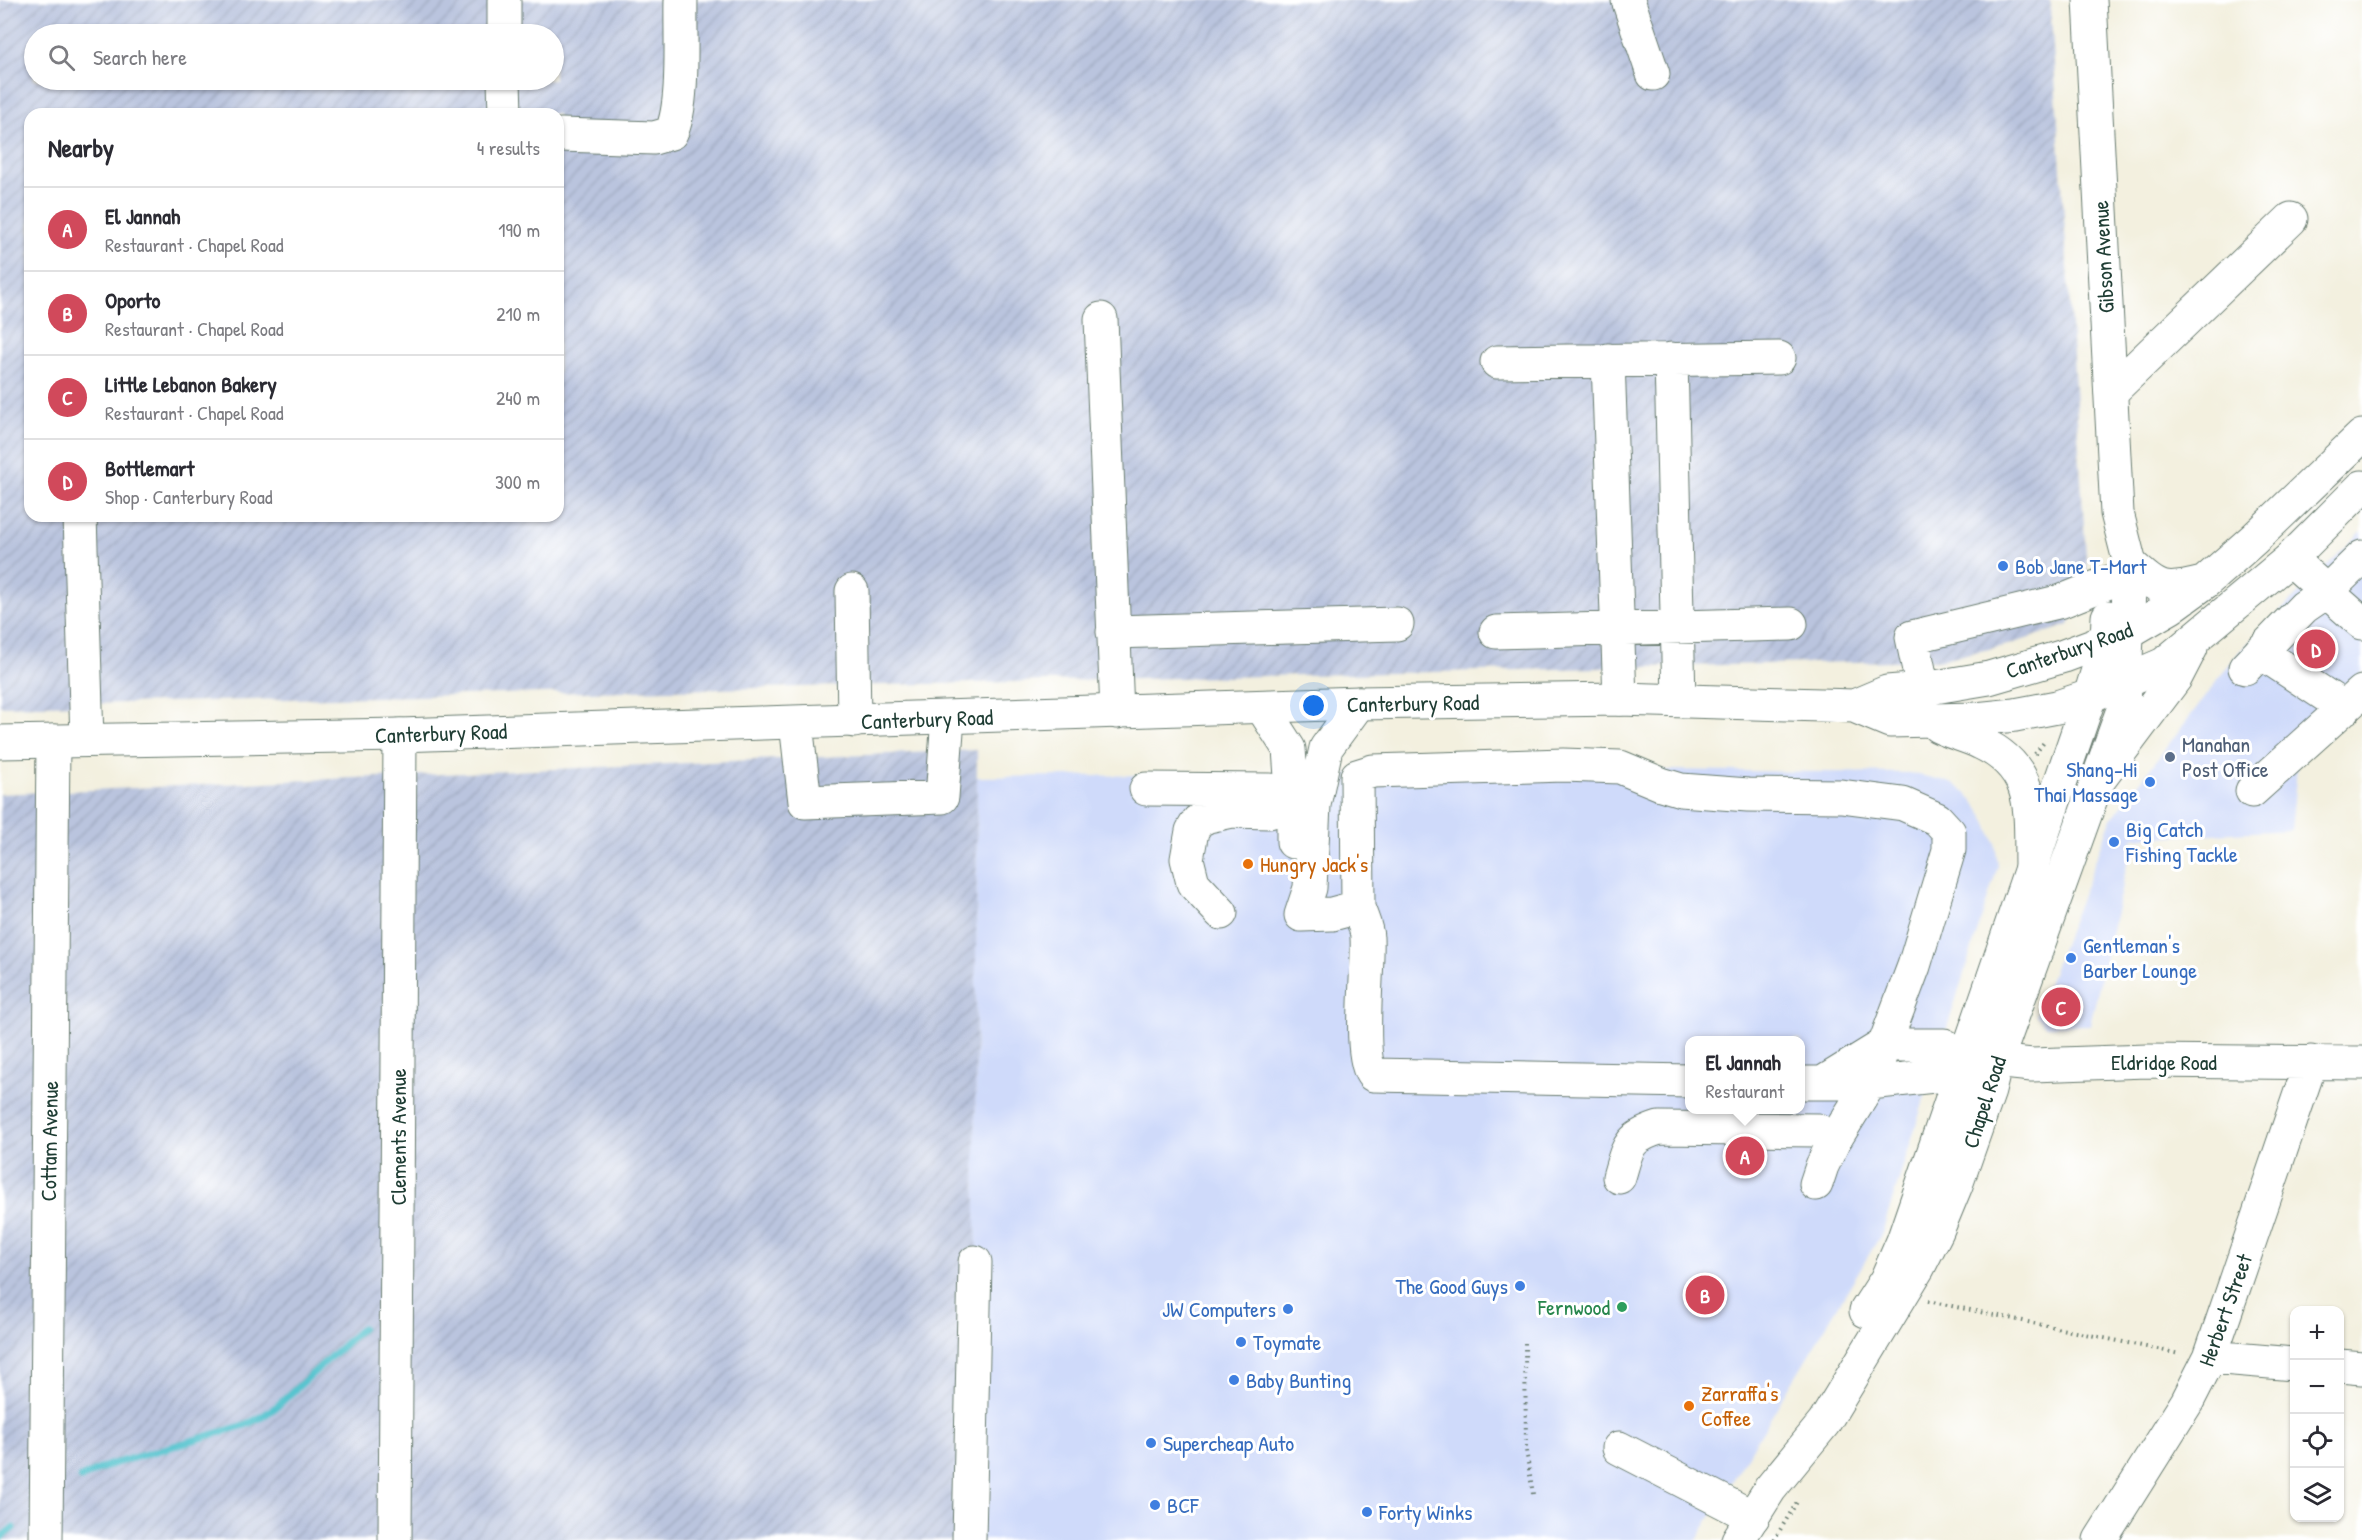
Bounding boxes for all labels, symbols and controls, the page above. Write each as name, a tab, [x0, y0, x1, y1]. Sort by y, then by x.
search box	[24, 24, 564, 90]
icon: search	[45, 41, 78, 74]
text: Search here	[93, 42, 187, 72]
text: Nearby	[48, 130, 114, 165]
text: 4 results	[477, 134, 540, 161]
street label: Gibson Avenue	[2085, 200, 2121, 314]
text: El Jannah	[105, 201, 180, 231]
text: A	[63, 216, 72, 243]
text: 190 m	[498, 216, 540, 243]
text: Restaurant · Chapel Road	[105, 231, 284, 258]
text: Oporto	[105, 285, 160, 315]
text: B	[62, 300, 73, 327]
text: 210 m	[496, 300, 540, 327]
text: Restaurant · Chapel Road	[105, 315, 284, 342]
text: Little Lebanon Bakery	[105, 369, 277, 399]
text: C	[62, 384, 73, 411]
text: 240 m	[496, 384, 540, 411]
text: Restaurant · Chapel Road	[105, 399, 284, 426]
text: Bottlemart	[105, 453, 194, 483]
text: D	[63, 468, 72, 495]
text: 300 m	[495, 468, 540, 495]
text: Shop · Canterbury Road	[105, 483, 273, 510]
place label: Bob Jane T-Mart	[2015, 551, 2147, 581]
marker: Bob Jane T-Mart	[1996, 559, 2010, 573]
street label: Canterbury Road	[2002, 614, 2137, 686]
pin: D	[2296, 626, 2336, 672]
street label: Canterbury Road	[1347, 687, 1480, 719]
your location	[1299, 691, 1328, 720]
street label: Canterbury Road	[860, 702, 994, 736]
street label: Canterbury Road	[374, 716, 508, 750]
place label: Manahan Post Office	[2182, 729, 2269, 784]
marker: Manahan Post Office	[2163, 750, 2177, 764]
place label: Shang-Hi Thai Massage	[2034, 754, 2138, 809]
marker: Shang-Hi Thai Massage	[2143, 775, 2157, 789]
place label: Big Catch Fishing Tackle	[2125, 814, 2238, 869]
marker: Big Catch Fishing Tackle	[2107, 835, 2121, 849]
place label: Hungry Jack's	[1260, 849, 1368, 879]
marker: Hungry Jack's	[1241, 857, 1255, 871]
place label: Gentleman's Barber Lounge	[2083, 930, 2197, 985]
marker: Gentleman's Barber Lounge	[2064, 951, 2078, 965]
pin: C	[2042, 984, 2080, 1030]
popup	[1685, 1036, 1805, 1114]
text: El Jannah	[1706, 1047, 1781, 1077]
street label: Eldridge Road	[2111, 1047, 2217, 1077]
street label: Chapel Road	[1955, 1052, 2013, 1152]
street label: Clements Avenue	[383, 1068, 413, 1206]
text: Restaurant	[1706, 1077, 1784, 1104]
street label: Cottam Avenue	[33, 1080, 65, 1202]
pin: A	[1726, 1134, 1764, 1178]
street label: Herbert Street	[2191, 1249, 2259, 1370]
place label: The Good Guys	[1396, 1271, 1508, 1301]
pin: B	[1686, 1272, 1724, 1318]
marker: The Good Guys	[1513, 1279, 1527, 1293]
place label: Fernwood	[1537, 1292, 1610, 1322]
place label: JW Computers	[1162, 1294, 1276, 1324]
marker: Fernwood	[1615, 1300, 1629, 1314]
marker: JW Computers	[1281, 1302, 1295, 1316]
map controls	[2290, 1306, 2344, 1522]
button: +	[2290, 1306, 2344, 1360]
place label: Toymate	[1253, 1327, 1322, 1357]
marker: Toymate	[1234, 1335, 1248, 1349]
button: −	[2290, 1360, 2344, 1414]
place label: Baby Bunting	[1246, 1365, 1351, 1395]
marker: Baby Bunting	[1227, 1373, 1241, 1387]
place label: Zarraffa's Coffee	[1701, 1378, 1779, 1433]
marker: Zarraffa's Coffee	[1682, 1399, 1696, 1413]
button: locate	[2290, 1414, 2344, 1468]
place label: Supercheap Auto	[1163, 1428, 1294, 1458]
marker: Supercheap Auto	[1144, 1436, 1158, 1450]
button: layers	[2290, 1468, 2344, 1522]
place label: BCF	[1167, 1490, 1199, 1520]
place label: Forty Winks	[1378, 1497, 1473, 1527]
marker: BCF	[1148, 1498, 1162, 1512]
marker: Forty Winks	[1360, 1505, 1374, 1519]

